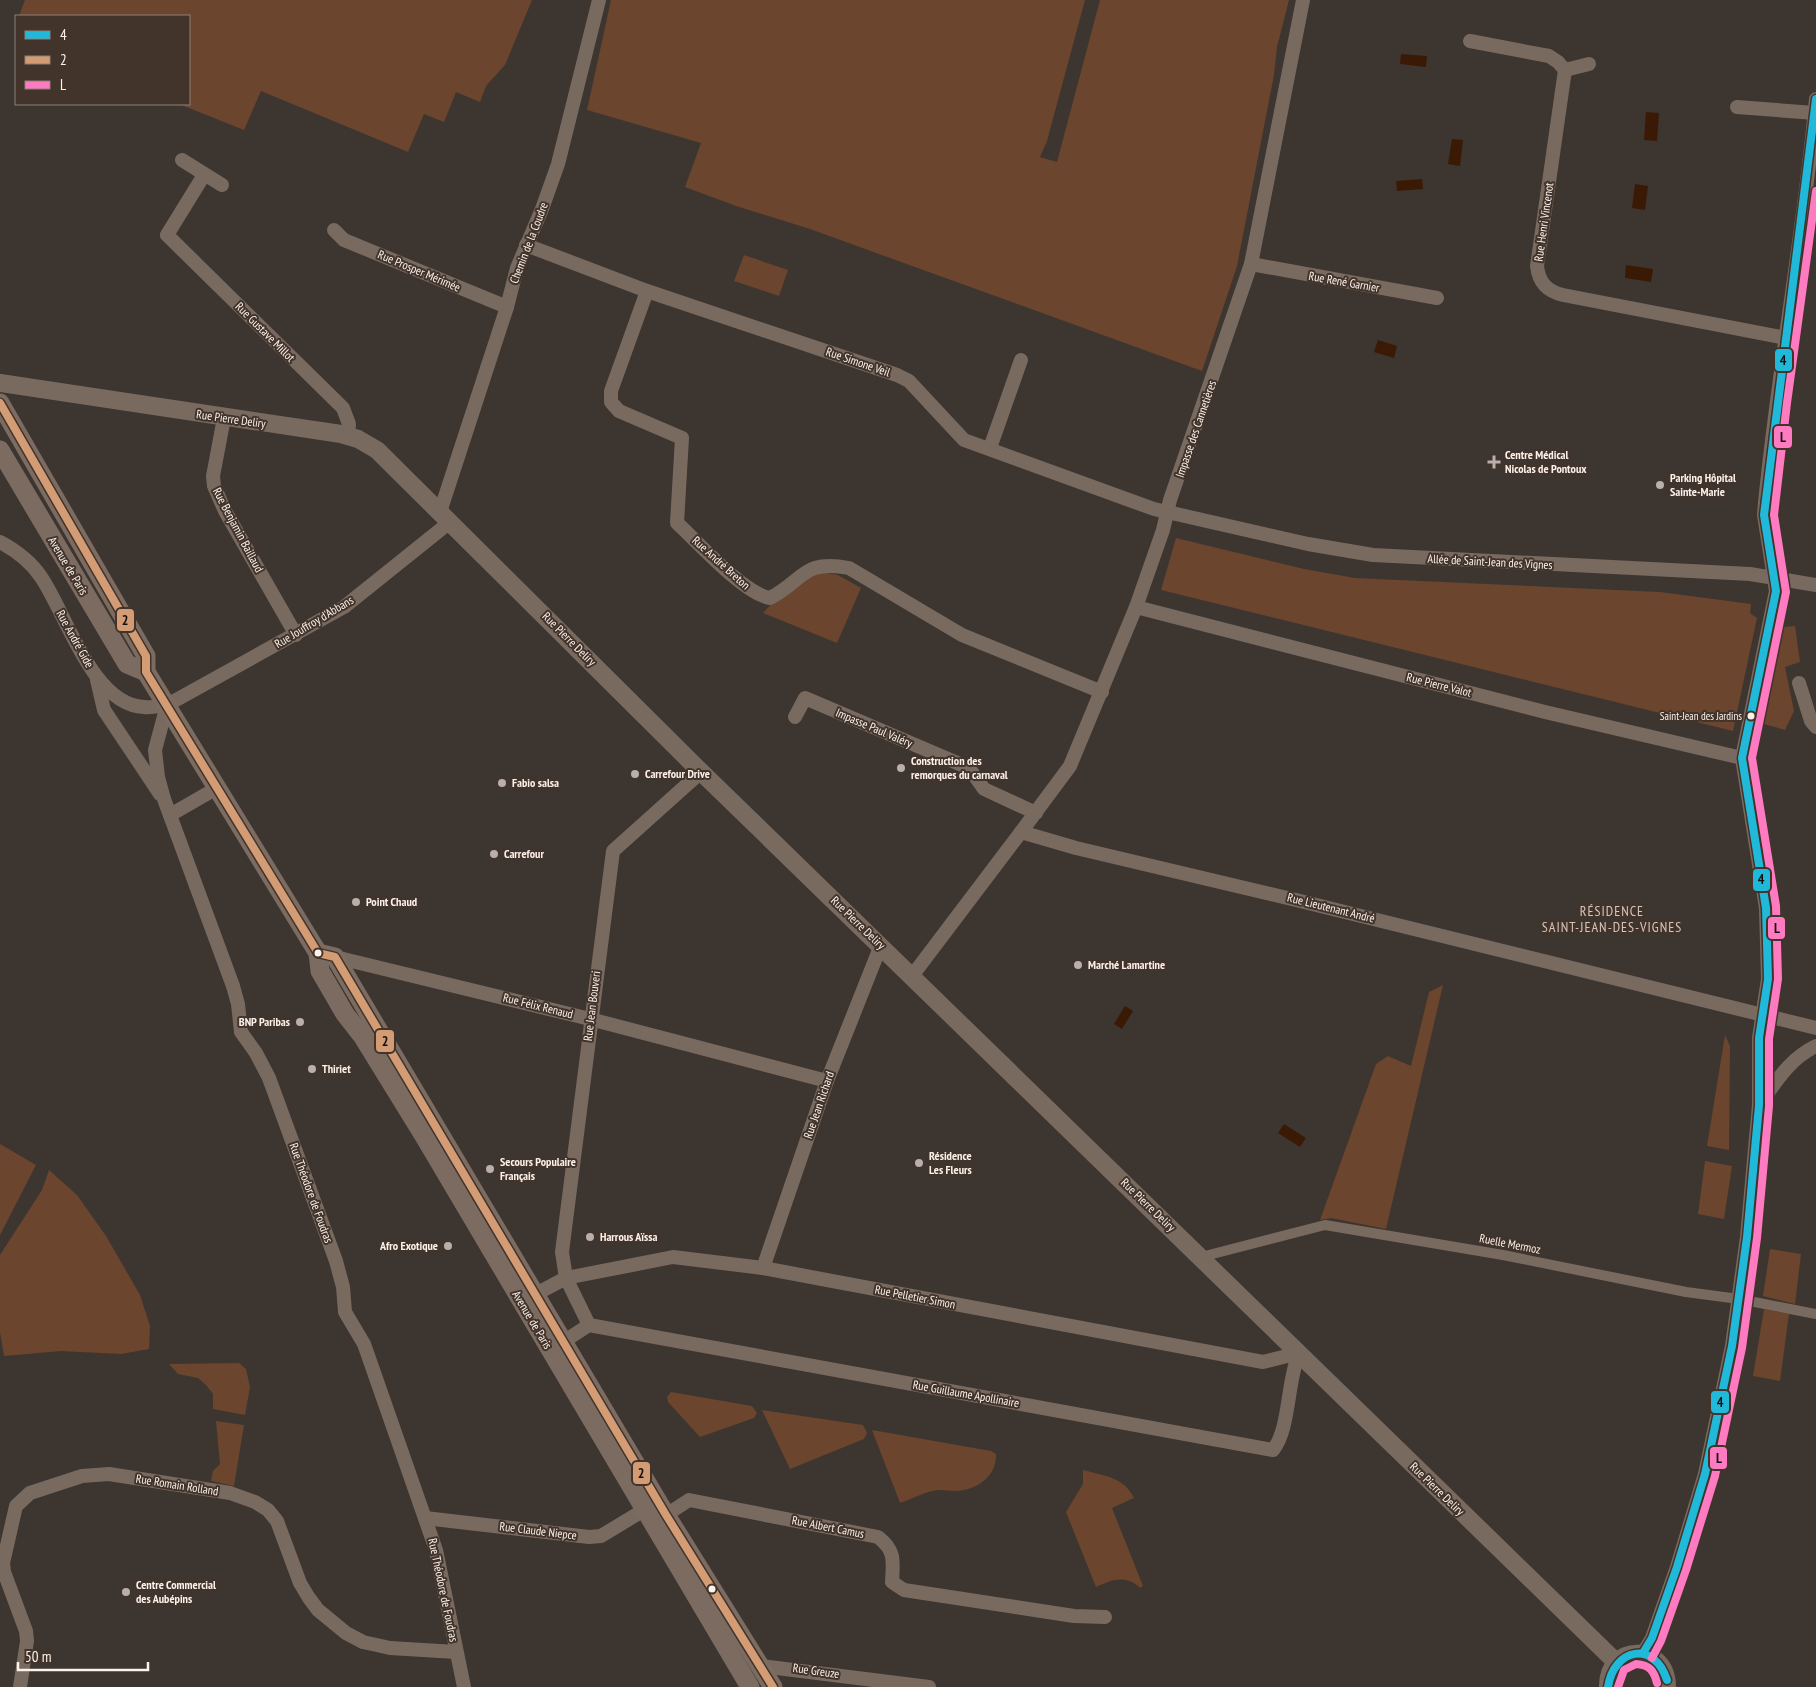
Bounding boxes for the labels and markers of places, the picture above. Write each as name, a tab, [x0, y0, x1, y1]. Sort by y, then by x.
place label: Centre Médical Nicolas de Pontoux	[1505, 447, 1587, 476]
marker: Centre Médical Nicolas de Pontoux	[1487, 455, 1501, 469]
place label: Parking Hôpital Sainte-Marie	[1670, 470, 1736, 499]
marker: Parking Hôpital Sainte-Marie	[1654, 479, 1666, 491]
place label: Saint-Jean des Jardins	[1660, 709, 1742, 723]
marker: Saint-Jean des Jardins	[1746, 711, 1756, 721]
place label: Construction des remorques du carnaval	[911, 753, 1008, 782]
marker: Construction des remorques du carnaval	[895, 762, 907, 774]
place label: Carrefour Drive	[645, 766, 710, 781]
marker: Carrefour Drive	[629, 768, 641, 780]
place label: Fabio salsa	[512, 775, 559, 790]
marker: Fabio salsa	[496, 777, 508, 789]
place label: Carrefour	[504, 846, 544, 861]
marker: Carrefour	[488, 848, 500, 860]
place label: Point Chaud	[366, 894, 417, 909]
marker: Point Chaud	[350, 896, 362, 908]
unlabelled marker	[313, 948, 323, 958]
place label: Marché Lamartine	[1088, 957, 1165, 972]
marker: Marché Lamartine	[1072, 959, 1084, 971]
place label: BNP Paribas	[239, 1014, 290, 1029]
marker: BNP Paribas	[294, 1016, 306, 1028]
place label: Thiriet	[322, 1061, 351, 1076]
marker: Thiriet	[306, 1063, 318, 1075]
place label: Résidence Les Fleurs	[929, 1148, 972, 1177]
place label: Secours Populaire Français	[500, 1154, 576, 1183]
marker: Résidence Les Fleurs	[913, 1157, 925, 1169]
marker: Secours Populaire Français	[484, 1163, 496, 1175]
place label: Harrous Aïssa	[600, 1229, 657, 1244]
marker: Harrous Aïssa	[584, 1231, 596, 1243]
place label: Afro Exotique	[379, 1238, 438, 1253]
marker: Afro Exotique	[442, 1240, 454, 1252]
place label: Centre Commercial des Aubépins	[136, 1577, 216, 1606]
unlabelled marker	[707, 1584, 717, 1594]
marker: Centre Commercial des Aubépins	[120, 1586, 132, 1598]

